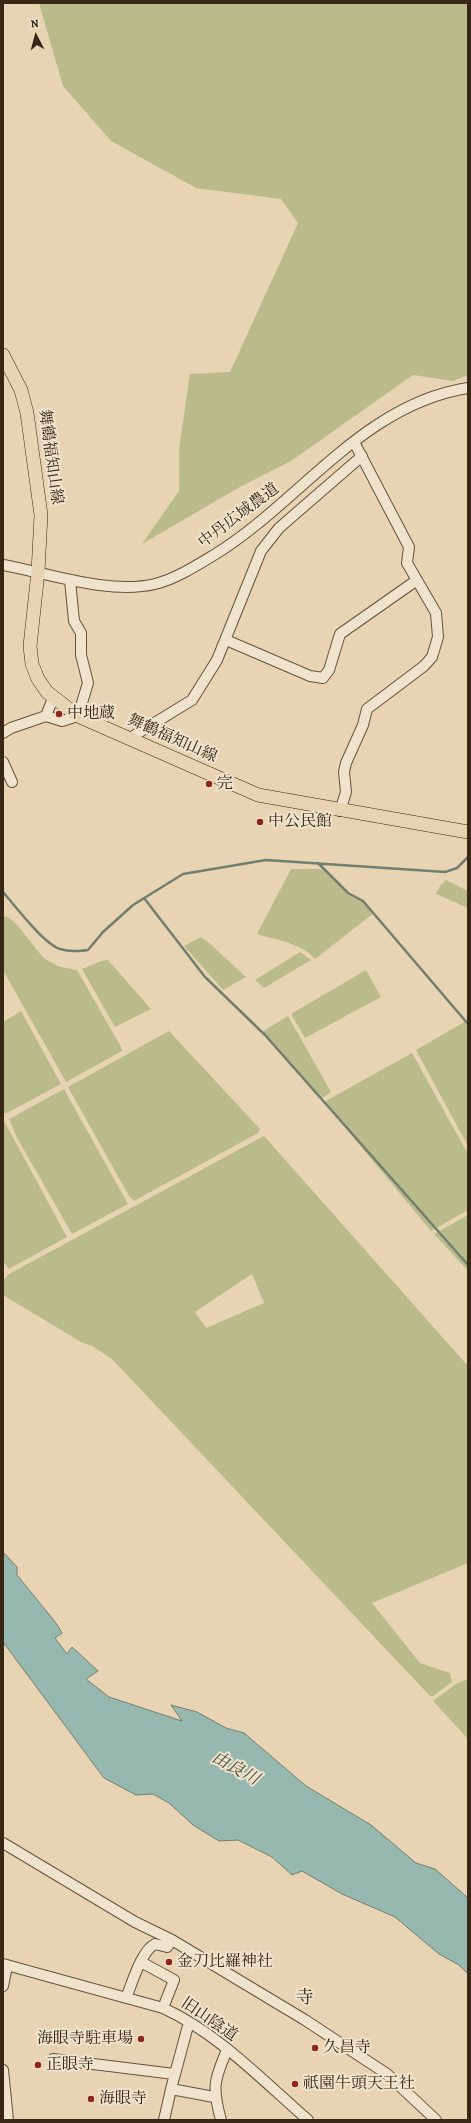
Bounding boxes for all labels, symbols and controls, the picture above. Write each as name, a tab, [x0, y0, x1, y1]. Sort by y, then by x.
north arrow	[16, 16, 56, 56]
text: N	[30, 16, 39, 31]
street label: 舞鶴福知山線	[34, 408, 66, 506]
street label: 中丹広域農道	[195, 479, 283, 553]
place label: 中地蔵	[67, 704, 115, 724]
marker: 中地蔵	[54, 709, 64, 719]
street label: 舞鶴福知山線	[124, 711, 220, 767]
place label: 完	[217, 774, 233, 794]
marker: 完	[204, 779, 214, 789]
place label: 中公民館	[268, 812, 332, 832]
marker: 中公民館	[255, 817, 265, 827]
water label: 由良川	[208, 1748, 262, 1790]
place label: 金刀比羅神社	[177, 1952, 273, 1972]
marker: 金刀比羅神社	[164, 1957, 174, 1967]
district label: 寺	[296, 1988, 314, 2010]
street label: 旧山陰道	[177, 1994, 241, 2046]
place label: 海眼寺駐車場	[37, 2029, 133, 2049]
marker: 海眼寺駐車場	[136, 2034, 146, 2044]
place label: 久昌寺	[323, 2038, 371, 2058]
marker: 久昌寺	[310, 2043, 320, 2053]
place label: 正眼寺	[46, 2055, 94, 2075]
marker: 正眼寺	[33, 2060, 43, 2070]
place label: 祇園牛頭天王社	[303, 2074, 415, 2094]
marker: 祇園牛頭天王社	[290, 2079, 300, 2089]
place label: 海眼寺	[99, 2089, 147, 2109]
marker: 海眼寺	[86, 2094, 96, 2104]

